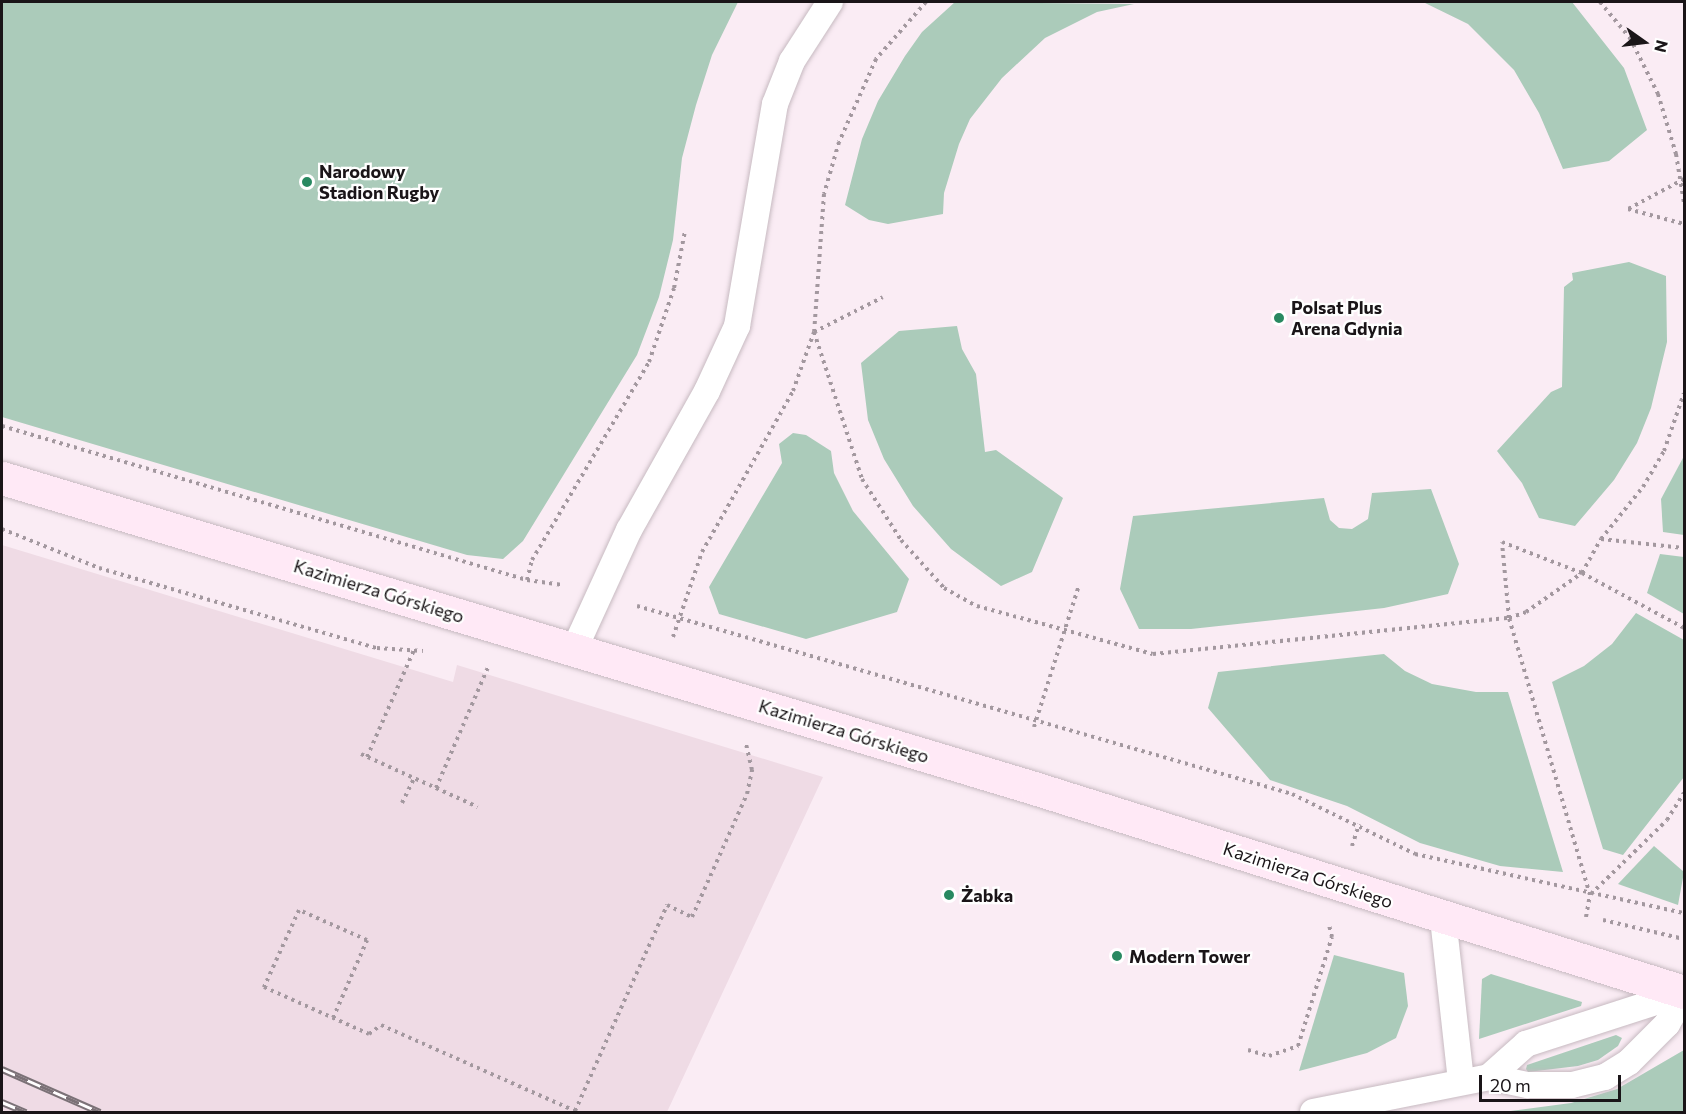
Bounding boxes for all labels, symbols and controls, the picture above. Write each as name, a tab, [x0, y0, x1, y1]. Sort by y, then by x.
north arrow	[1614, 12, 1674, 72]
text: N	[1651, 38, 1673, 55]
place label: Narodowy Stadion Rugby	[319, 161, 439, 204]
marker: Narodowy Stadion Rugby	[300, 175, 314, 189]
place label: Polsat Plus Arena Gdynia	[1291, 297, 1402, 340]
marker: Polsat Plus Arena Gdynia	[1272, 311, 1286, 325]
street label: Kazimierza Górskiego	[291, 555, 467, 627]
street label: Kazimierza Górskiego	[756, 695, 932, 767]
street label: Kazimierza Górskiego	[1220, 837, 1396, 913]
place label: Żabka	[961, 884, 1013, 906]
marker: Żabka	[942, 888, 956, 902]
place label: Modern Tower	[1129, 945, 1250, 967]
marker: Modern Tower	[1110, 949, 1124, 963]
scale bar	[1482, 1063, 1624, 1101]
text: 20 m	[1490, 1074, 1531, 1096]

